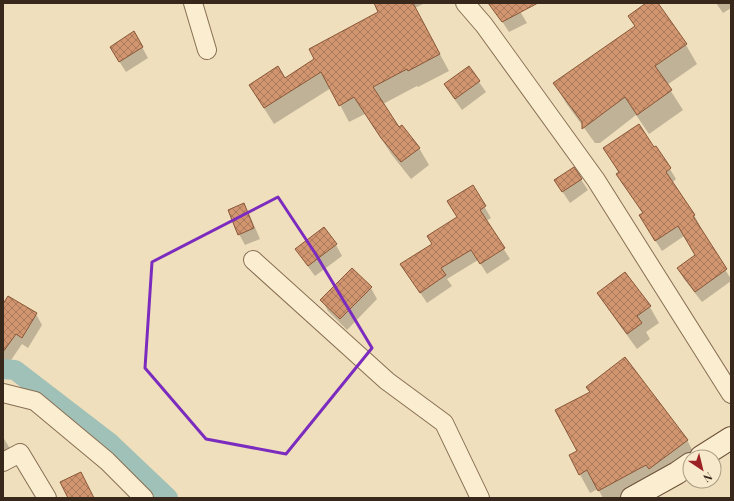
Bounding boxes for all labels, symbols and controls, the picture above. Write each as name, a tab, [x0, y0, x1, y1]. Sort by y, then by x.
north arrow	[682, 449, 722, 489]
text: N	[700, 469, 716, 486]

